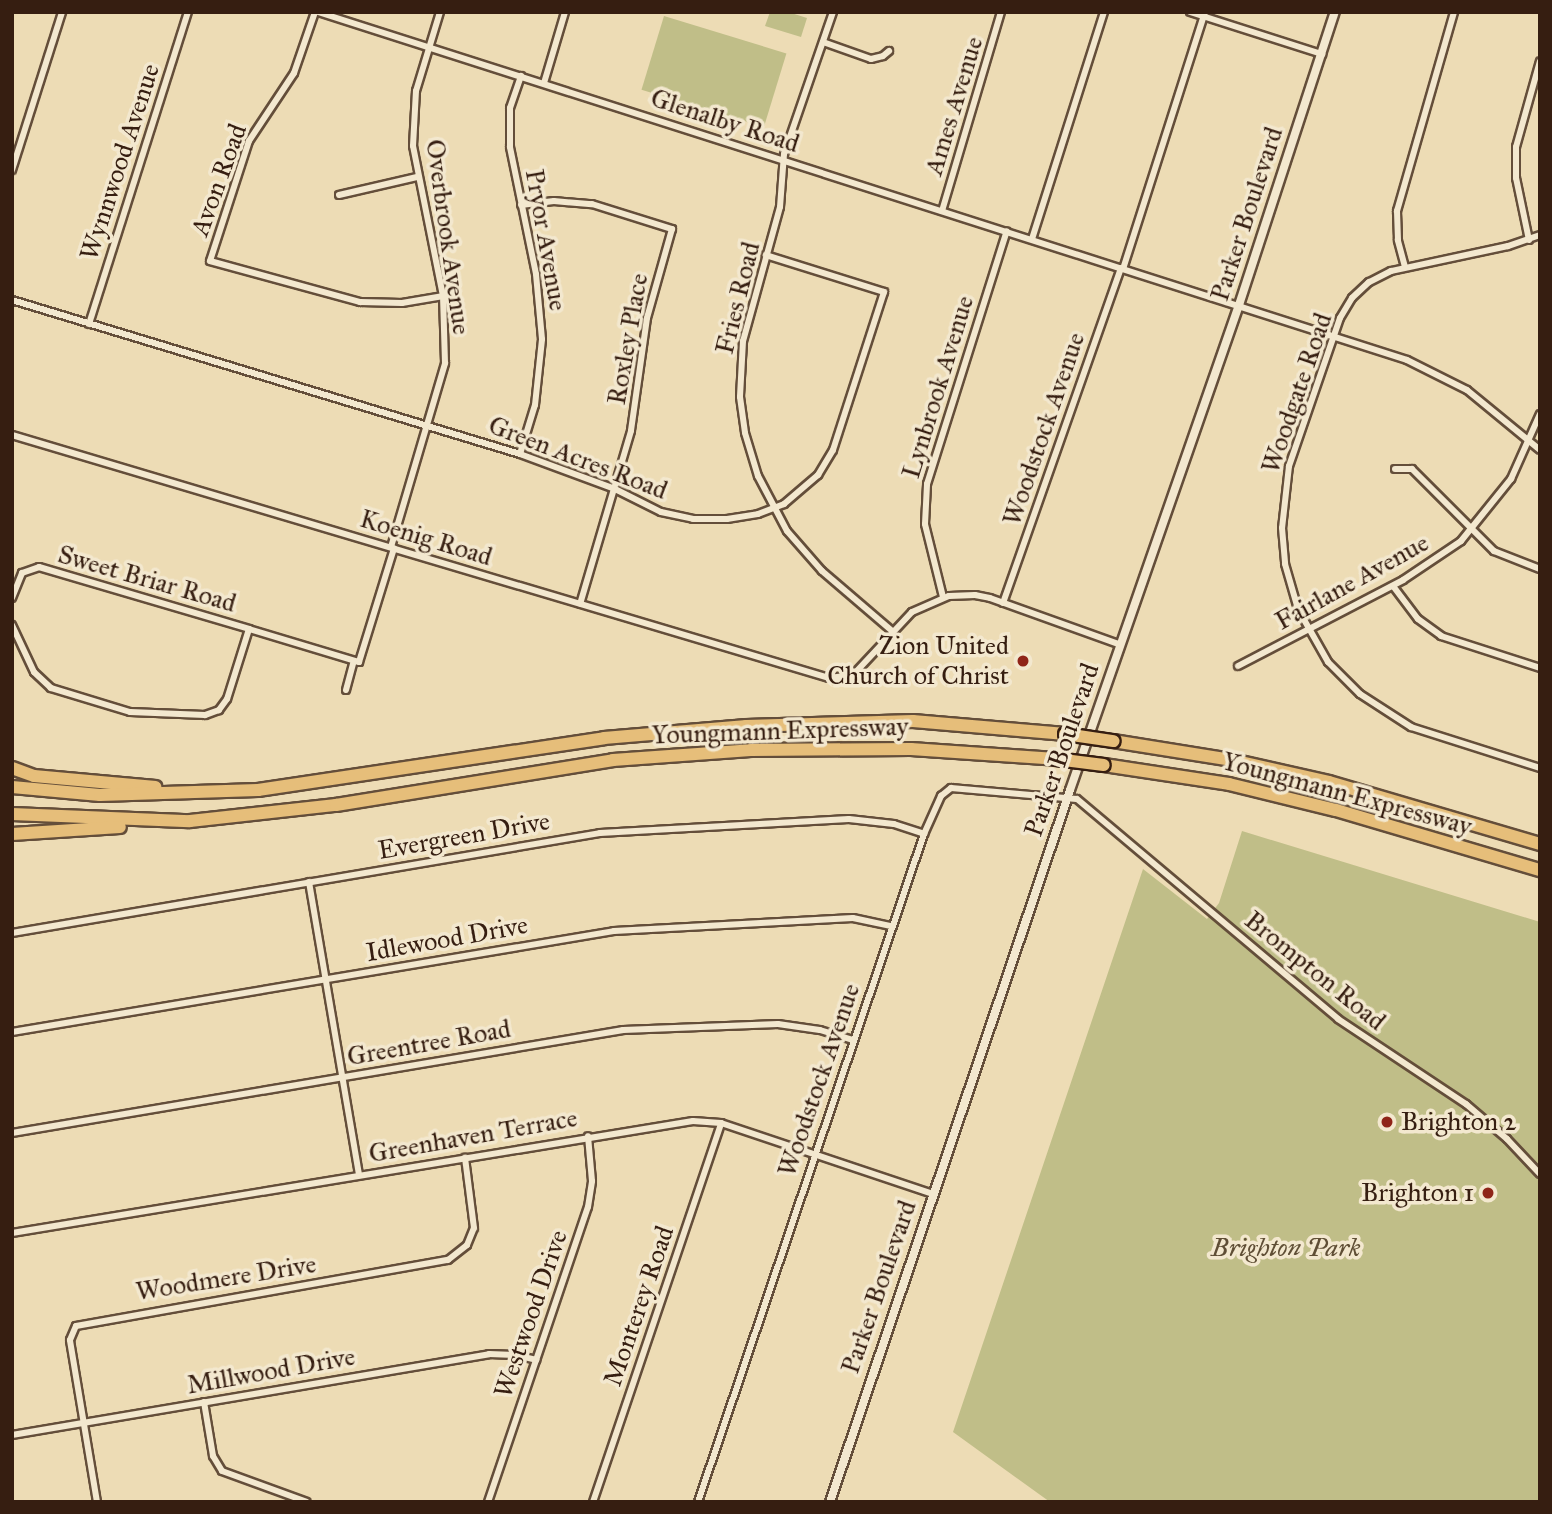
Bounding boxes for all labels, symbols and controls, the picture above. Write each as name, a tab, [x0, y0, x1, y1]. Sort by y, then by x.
street label: Ames Avenue	[918, 33, 990, 179]
street label: Wynnwood Avenue	[74, 60, 166, 264]
street label: Glenalby Road	[647, 82, 803, 160]
street label: Avon Road	[184, 120, 254, 240]
street label: Parker Boulevard	[1204, 123, 1290, 305]
street label: Overbrook Avenue	[419, 137, 477, 337]
street label: Pryor Avenue	[518, 167, 574, 313]
street label: Fries Road	[709, 239, 767, 357]
street label: Roxley Place	[601, 271, 655, 407]
street label: Lynbrook Avenue	[895, 292, 981, 482]
street label: Woodgate Road	[1255, 309, 1339, 477]
street label: Woodstock Avenue	[996, 328, 1092, 530]
street label: Green Acres Road	[484, 410, 672, 506]
street label: Koenig Road	[356, 503, 496, 573]
street label: Fairlane Avenue	[1270, 527, 1434, 637]
street label: Sweet Briar Road	[54, 539, 240, 619]
place label: Zion United Church of Christ	[827, 630, 1009, 692]
marker: Zion United Church of Christ	[1015, 653, 1031, 669]
street label: Parker Boulevard	[1018, 659, 1106, 841]
street label: Youngmann Expressway	[651, 711, 909, 751]
street label: Youngmann Expressway	[1219, 746, 1475, 842]
street label: Evergreen Drive	[376, 806, 552, 866]
street label: Brompton Road	[1238, 905, 1392, 1037]
street label: Idlewood Drive	[364, 909, 530, 969]
street label: Woodstock Avenue	[771, 979, 867, 1181]
street label: Greentree Road	[345, 1013, 513, 1073]
street label: Greenhaven Terrace	[366, 1102, 580, 1170]
place label: Brighton 2	[1401, 1106, 1516, 1138]
marker: Brighton 2	[1379, 1114, 1395, 1130]
place label: Brighton 1	[1361, 1177, 1474, 1209]
marker: Brighton 1	[1480, 1185, 1496, 1201]
street label: Parker Boulevard	[835, 1196, 923, 1378]
street label: Monterey Road	[597, 1222, 681, 1390]
street label: Westwood Drive	[488, 1226, 574, 1402]
park label: Brighton Park	[1211, 1232, 1361, 1264]
street label: Woodmere Drive	[134, 1248, 318, 1308]
street label: Millwood Drive	[185, 1341, 357, 1401]

